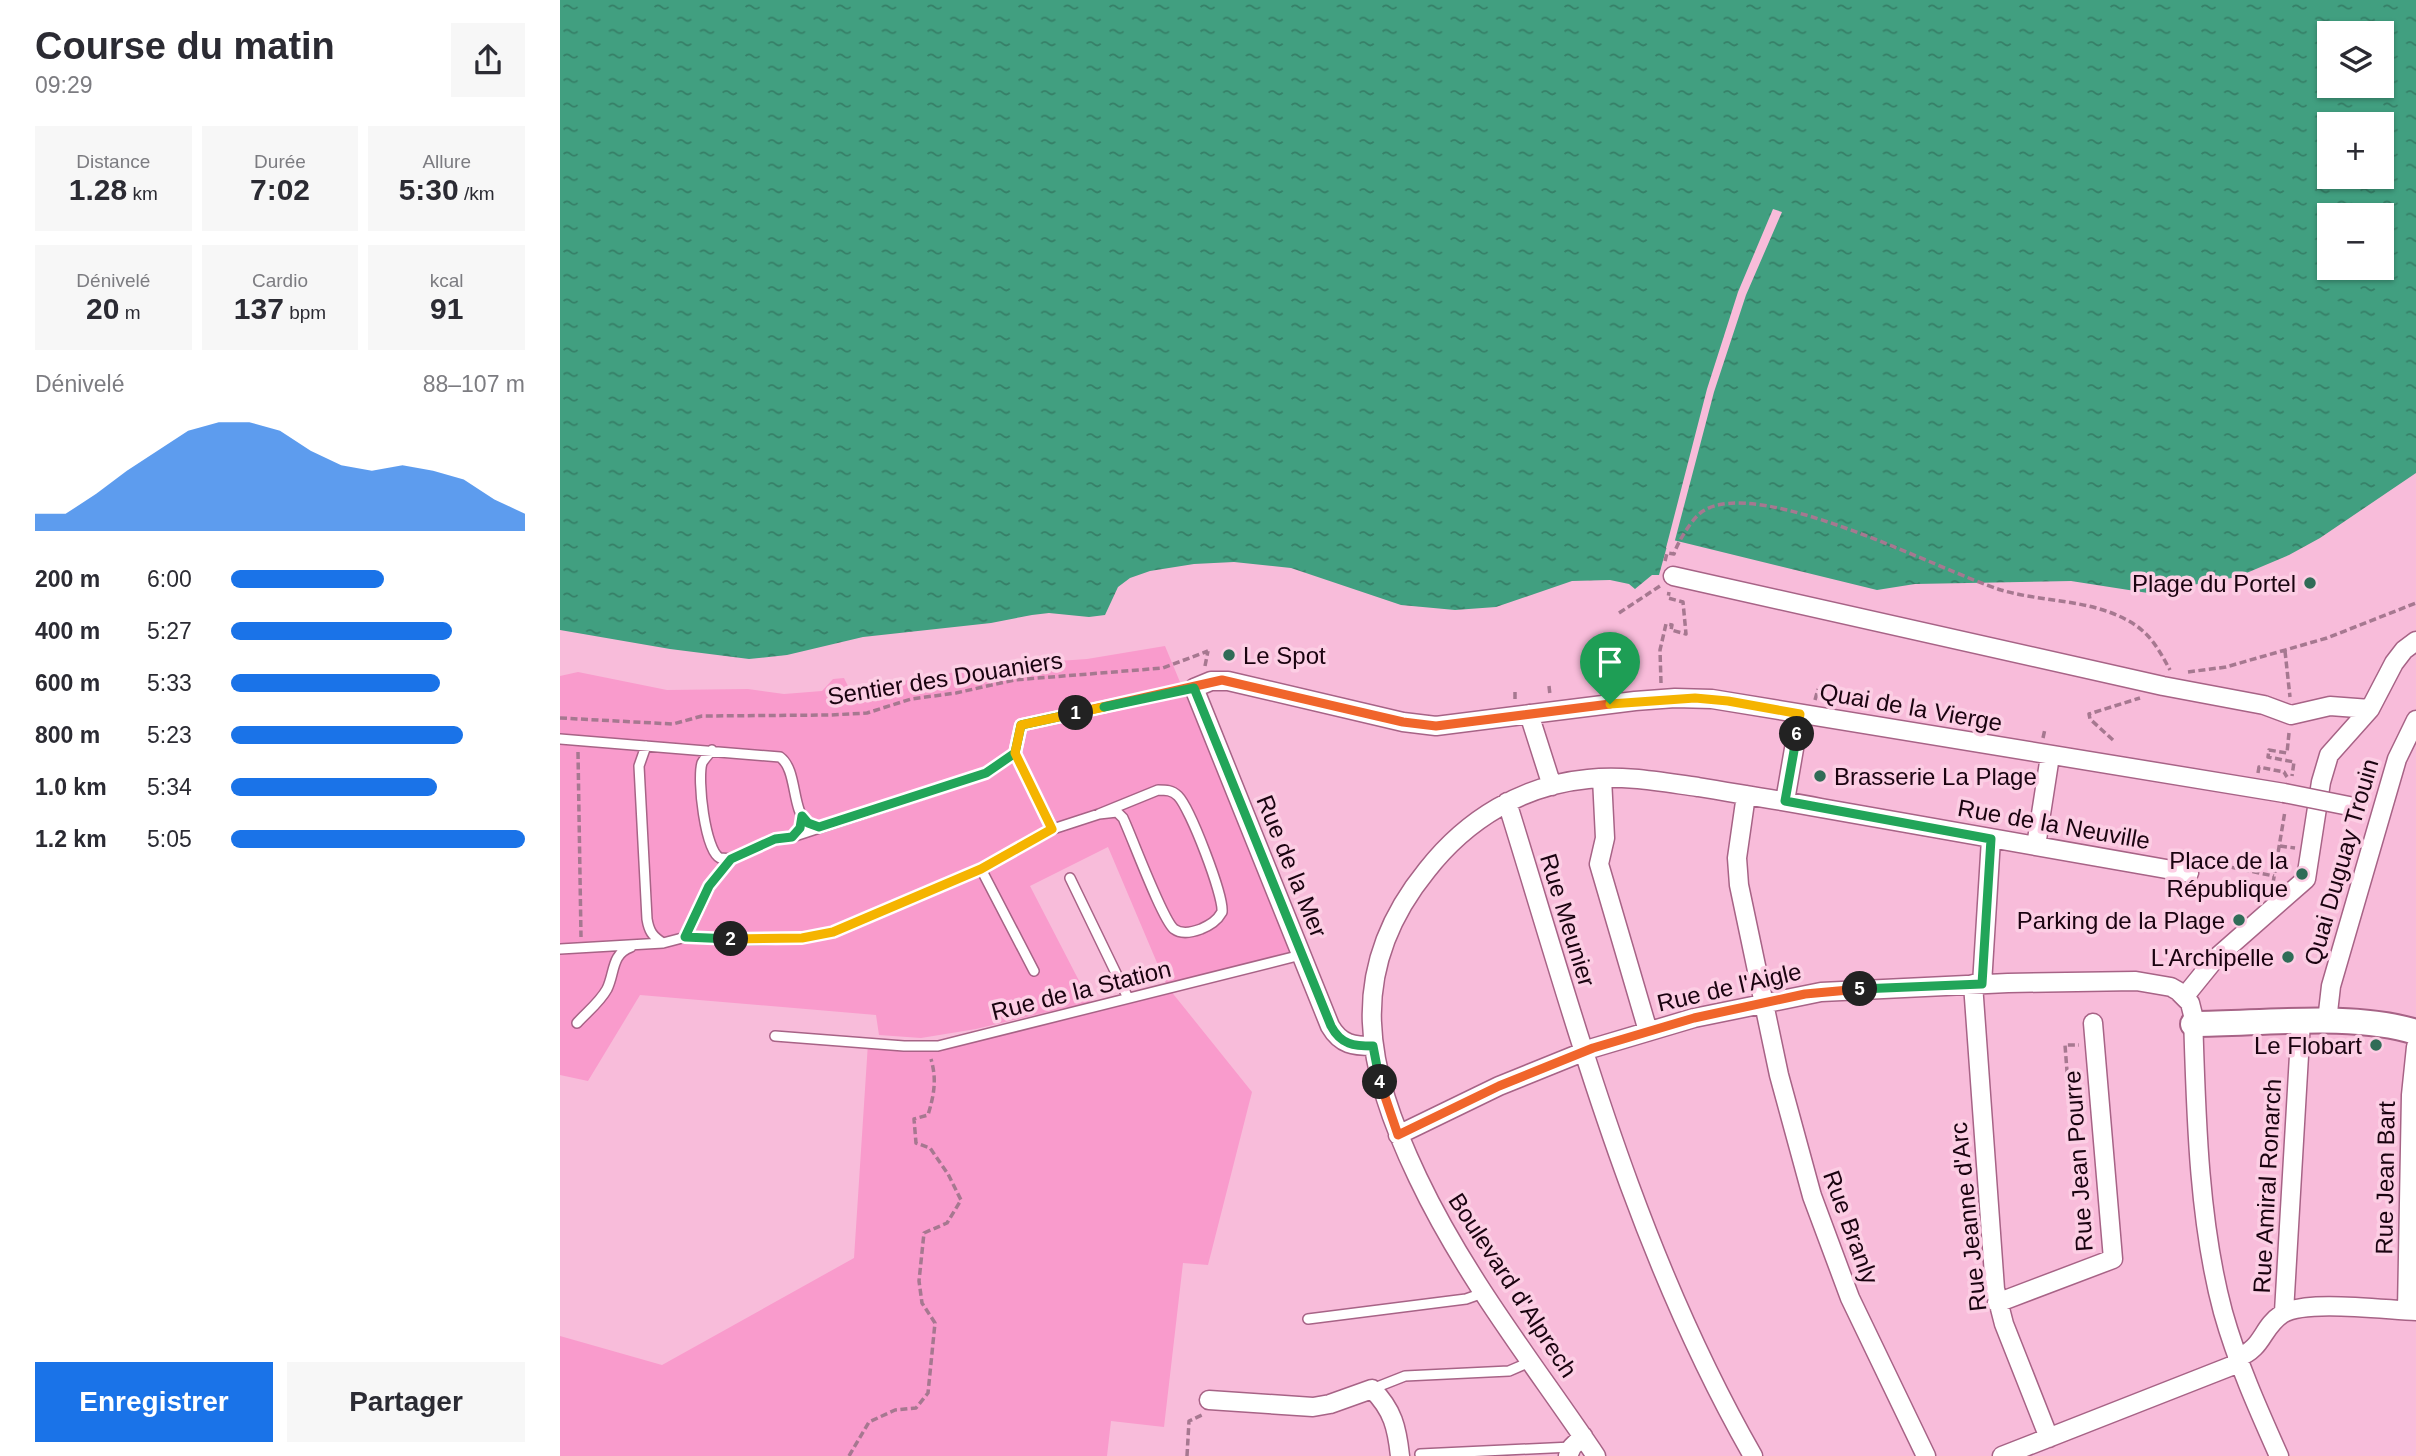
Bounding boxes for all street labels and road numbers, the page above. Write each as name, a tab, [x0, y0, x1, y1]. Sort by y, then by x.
street label: Sentier des Douaniers	[826, 646, 1064, 710]
street label: Quai de la Vierge	[1818, 678, 2004, 736]
street label: Quai Duguay Trouin	[2299, 756, 2383, 968]
street label: Rue de la Mer	[1251, 791, 1333, 941]
street label: Rue de la Neuville	[1956, 794, 2152, 854]
street label: Rue Meunier	[1535, 850, 1601, 990]
street label: Rue de la Station	[988, 955, 1174, 1025]
street label: Rue de l'Aigle	[1654, 957, 1804, 1017]
street label: Rue Jean Pourre	[2058, 1070, 2098, 1252]
street label: Rue Amiral Ronarch	[2248, 1078, 2286, 1294]
street label: Rue Jean Bart	[2370, 1101, 2400, 1255]
street label: Rue Jeanne d'Arc	[1945, 1121, 1991, 1313]
street label: Rue Branly	[1818, 1167, 1884, 1287]
street label: Boulevard d'Alprech	[1443, 1188, 1583, 1382]

